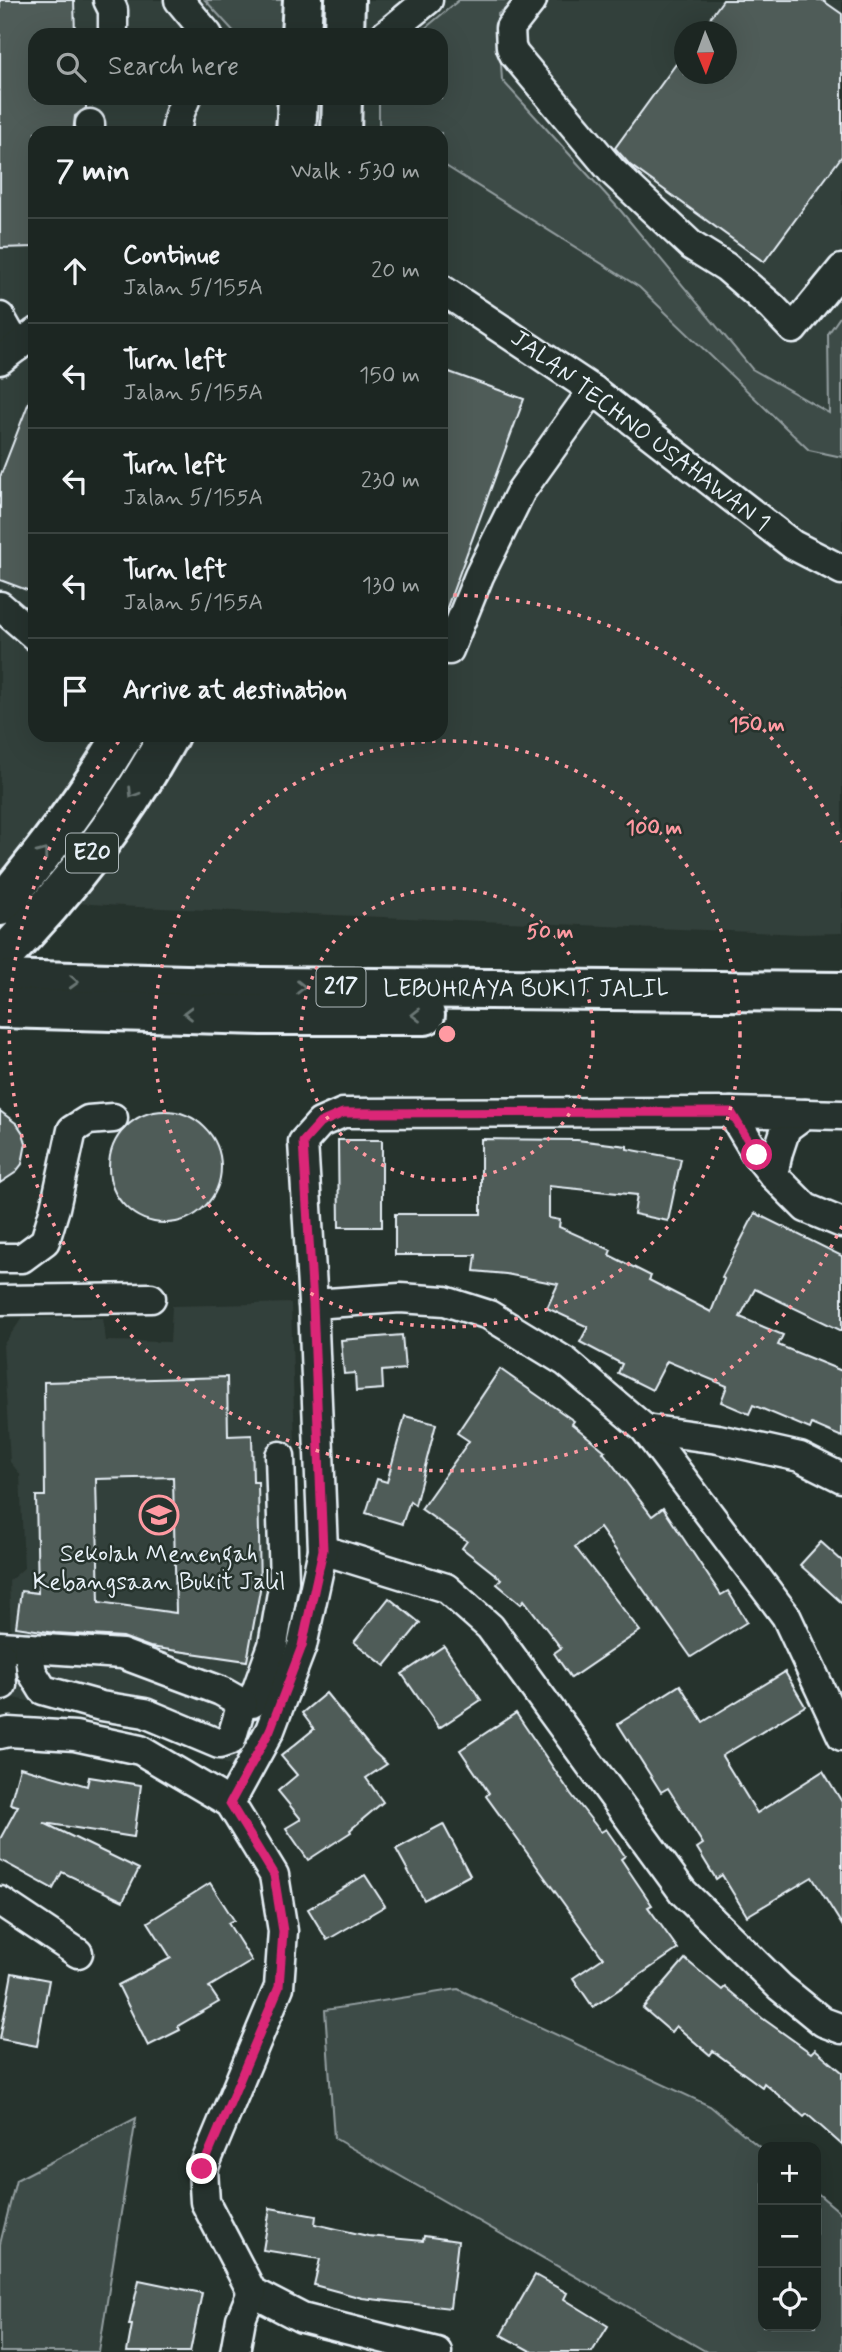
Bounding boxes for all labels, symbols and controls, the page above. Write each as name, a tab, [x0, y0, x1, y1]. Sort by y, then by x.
north arrow	[674, 21, 737, 84]
search box	[28, 28, 448, 105]
icon: search	[52, 48, 90, 86]
text: Search here	[108, 50, 239, 84]
text: 7 min	[56, 152, 130, 191]
text: Walk · 530 m	[291, 157, 420, 187]
text: Continue	[123, 239, 220, 273]
icon: ahead	[56, 252, 94, 290]
text: 20 m	[371, 256, 420, 286]
text: Jalan 5/155A	[123, 273, 263, 303]
street label: JALAN TECHNO USAHAWAN 1	[504, 323, 776, 539]
text: Turn left	[123, 344, 227, 378]
icon: left	[56, 357, 94, 395]
text: 150 m	[359, 361, 420, 391]
text: Jalan 5/155A	[123, 378, 263, 408]
text: Turn left	[123, 449, 227, 483]
icon: left	[56, 462, 94, 500]
text: 230 m	[361, 466, 420, 496]
text: Jalan 5/155A	[123, 483, 263, 513]
text: Turn left	[123, 554, 227, 588]
icon: left	[56, 567, 94, 605]
text: 130 m	[362, 571, 420, 601]
text: Jalan 5/155A	[123, 588, 263, 618]
icon: arrive	[56, 672, 94, 710]
text: Arrive at destination	[123, 674, 347, 708]
text: 150 m	[729, 711, 785, 739]
one-way arrow	[129, 786, 142, 799]
text: 100 m	[626, 814, 682, 842]
road number: E20	[66, 834, 118, 873]
one-way arrow	[35, 849, 47, 861]
text: 50 m	[527, 918, 574, 946]
road number: 217	[316, 968, 366, 1006]
one-way arrow	[69, 974, 80, 989]
street label: LEBUHRAYA BUKIT JALIL	[383, 974, 669, 1005]
one-way arrow	[296, 979, 307, 995]
one-way arrow	[183, 1005, 193, 1021]
one-way arrow	[410, 1007, 421, 1023]
centre of rings	[435, 1022, 459, 1046]
route start	[741, 1139, 772, 1170]
school or university icon: Sekolah Menengah Kebangsaan Bukit Jalil	[138, 1494, 180, 1536]
place label: Sekolah Menengah Kebangsaan Bukit Jalil	[32, 1539, 286, 1598]
map controls	[758, 2142, 821, 2331]
button: +	[758, 2142, 821, 2205]
route end	[186, 2153, 217, 2184]
button: −	[758, 2205, 821, 2268]
button: locate	[758, 2268, 821, 2331]

